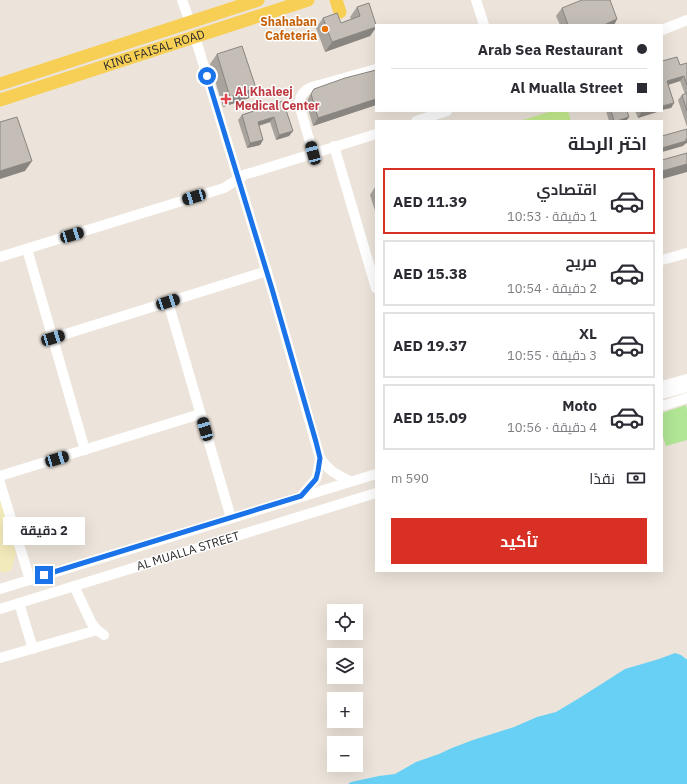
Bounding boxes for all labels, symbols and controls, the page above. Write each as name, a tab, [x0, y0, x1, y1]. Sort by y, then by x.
place label: Shahaban Cafeteria	[260, 14, 317, 43]
marker: Shahaban Cafeteria	[320, 24, 330, 34]
street label: KING FAISAL ROAD	[101, 26, 207, 73]
text: Arab Sea Restaurant	[478, 40, 623, 59]
route start	[198, 67, 216, 85]
text: Al Mualla Street	[510, 78, 623, 97]
place label: Al Khaleej Medical Center	[235, 84, 320, 113]
marker: Al Khaleej Medical Center	[220, 93, 232, 105]
text: اختر الرحلة	[568, 132, 647, 155]
car	[304, 140, 322, 166]
text: اقتصادي	[537, 180, 597, 199]
icon: car	[609, 183, 645, 219]
car	[181, 188, 207, 206]
text: AED 11.39	[393, 192, 467, 211]
text: 1 دقيقة · 10:53	[507, 208, 597, 225]
car	[59, 226, 85, 244]
text: مريح	[565, 252, 597, 271]
icon: car	[609, 255, 645, 291]
text: AED 15.38	[393, 264, 467, 283]
text: 2 دقيقة · 10:54	[507, 280, 597, 297]
car	[155, 293, 181, 311]
text: XL	[579, 324, 597, 343]
icon: car	[609, 327, 645, 363]
car	[40, 329, 66, 347]
text: AED 19.37	[393, 336, 467, 355]
text: 3 دقيقة · 10:55	[507, 347, 597, 364]
text: Moto	[562, 396, 597, 415]
icon: car	[609, 399, 645, 435]
text: AED 15.09	[393, 408, 467, 427]
car	[196, 416, 214, 442]
text: 4 دقيقة · 10:56	[507, 419, 597, 436]
car	[44, 450, 70, 468]
icon: cash	[625, 467, 647, 489]
text: نقدًا	[589, 469, 615, 488]
text: 590 m	[391, 470, 429, 487]
callout: 2 دقيقة	[3, 517, 85, 545]
button: تأكيد	[391, 518, 647, 564]
text: 2 دقيقة	[20, 522, 68, 539]
street label: AL MUALLA STREET	[135, 528, 241, 573]
route end	[35, 566, 53, 584]
map controls	[327, 604, 363, 772]
button: locate	[327, 604, 363, 640]
button: layers	[327, 648, 363, 684]
button: +	[327, 692, 363, 728]
button: −	[327, 736, 363, 772]

